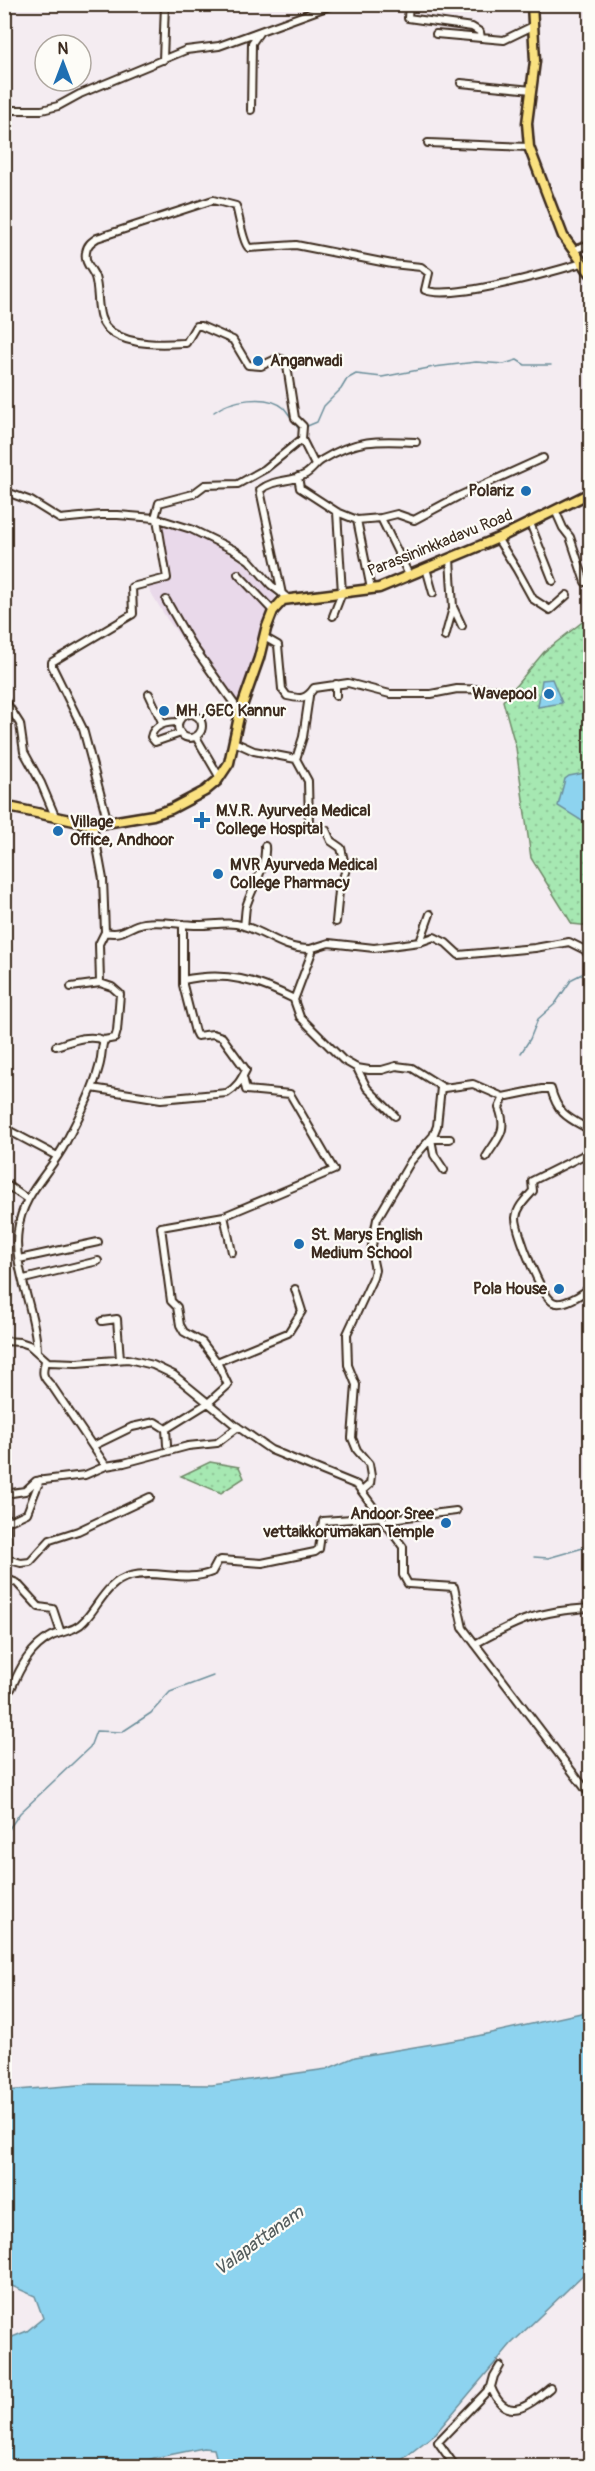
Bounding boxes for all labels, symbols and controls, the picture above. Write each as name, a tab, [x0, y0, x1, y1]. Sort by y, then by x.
north arrow	[33, 33, 93, 93]
text: N	[58, 39, 69, 59]
place label: Anganwadi	[270, 351, 343, 371]
marker: Anganwadi	[251, 354, 265, 368]
place label: Polariz	[468, 481, 515, 501]
marker: Polariz	[519, 484, 533, 498]
street label: Parassininkkadavu Road	[365, 505, 515, 581]
place label: Wavepool	[472, 684, 537, 704]
marker: Wavepool	[542, 687, 556, 701]
place label: MH ,GEC Kannur	[176, 701, 286, 721]
marker: MH ,GEC Kannur	[157, 704, 171, 718]
place label: M.V.R. Ayurveda Medical College Hospital	[216, 801, 371, 839]
marker: M.V.R. Ayurveda Medical College Hospital	[193, 811, 211, 829]
place label: Village Office, Andhoor	[70, 812, 174, 850]
marker: Village Office, Andhoor	[51, 824, 65, 838]
place label: MVR Ayurveda Medical College Pharmacy	[230, 855, 378, 893]
marker: MVR Ayurveda Medical College Pharmacy	[211, 867, 225, 881]
place label: St. Marys English Medium School	[311, 1225, 423, 1263]
marker: St. Marys English Medium School	[292, 1237, 306, 1251]
place label: Pola House	[473, 1279, 548, 1299]
marker: Pola House	[552, 1282, 566, 1296]
place label: Andoor Sree vettaikkorumakan Temple	[263, 1504, 435, 1542]
marker: Andoor Sree vettaikkorumakan Temple	[439, 1516, 453, 1530]
water label: Valapattanam	[210, 2200, 309, 2281]

